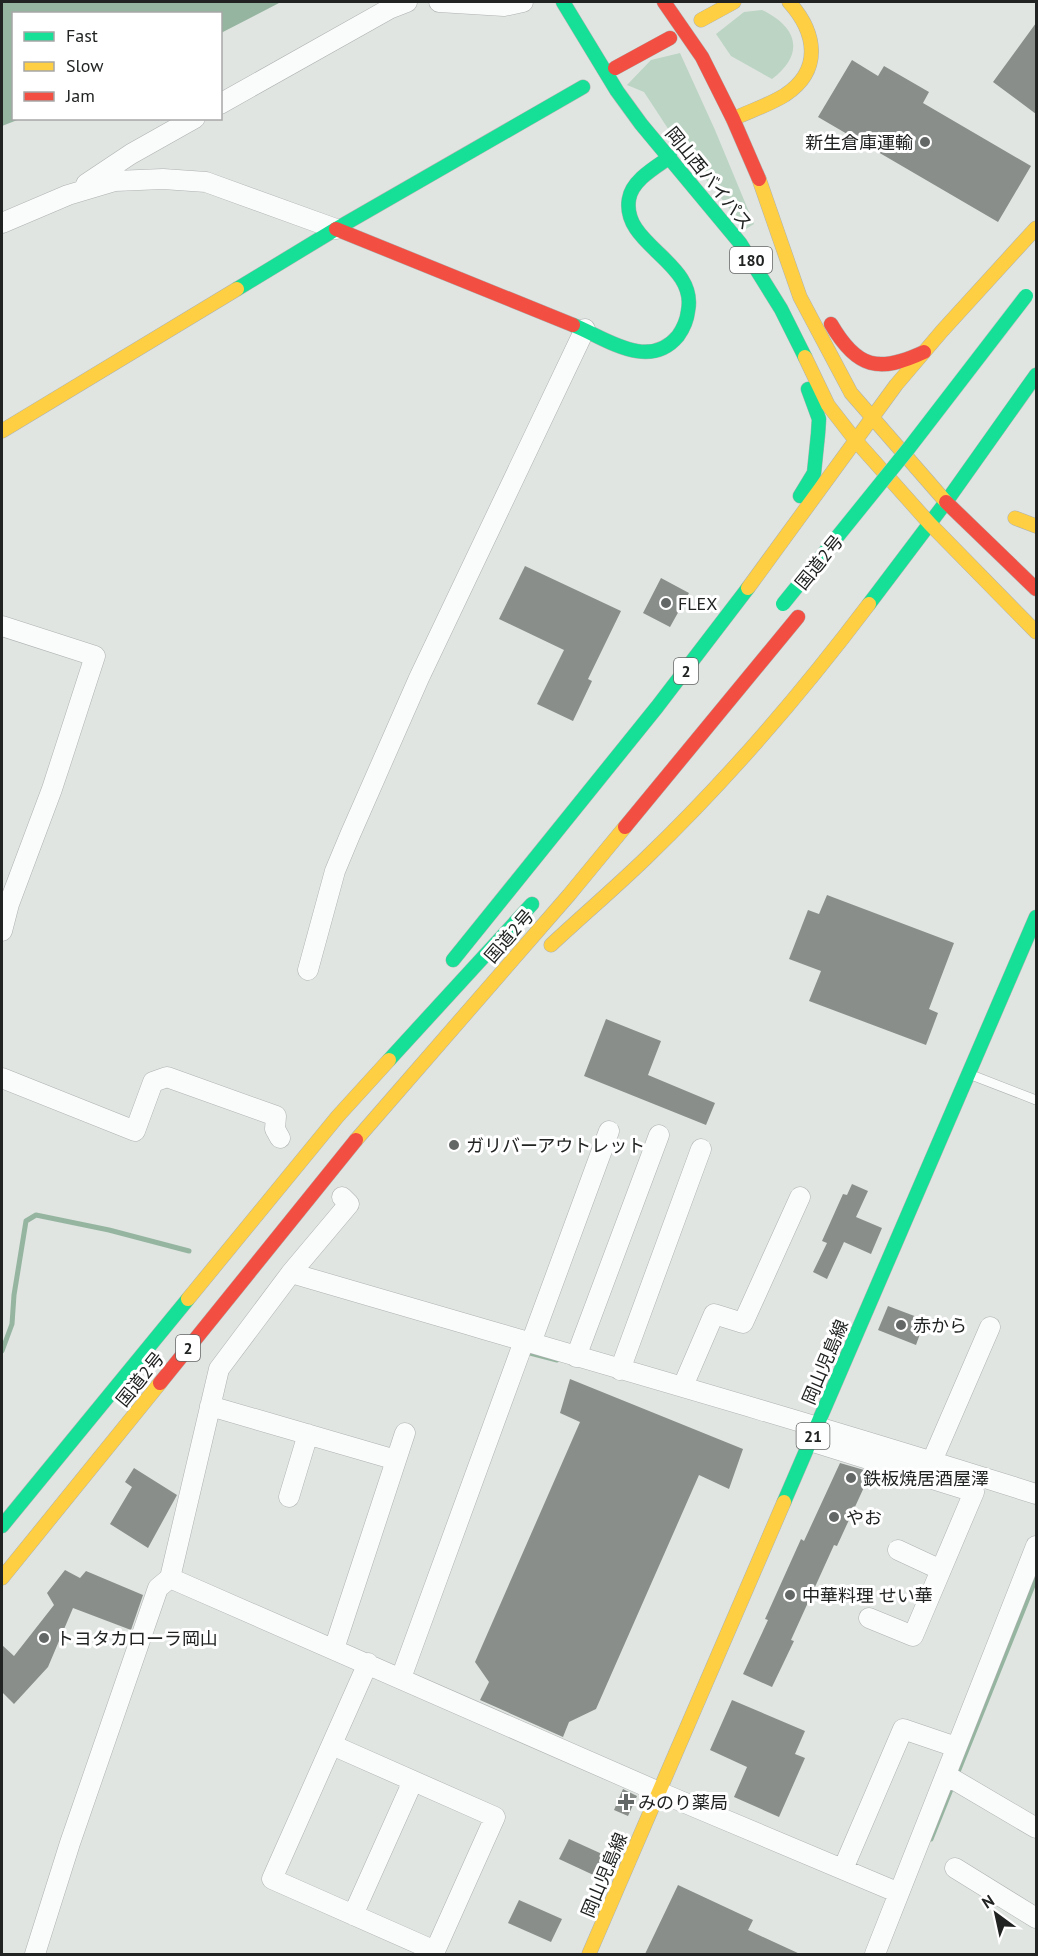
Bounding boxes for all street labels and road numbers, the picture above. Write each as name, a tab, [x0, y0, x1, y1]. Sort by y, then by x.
street label: 岡山西バイパス	[661, 122, 757, 234]
road number: 180	[730, 247, 772, 273]
street label: 国道2号	[790, 530, 848, 594]
road number: 2	[674, 658, 698, 684]
street label: 国道2号	[479, 904, 539, 968]
street label: 岡山児島線	[797, 1316, 853, 1408]
road number: 2	[176, 1335, 200, 1361]
street label: 国道2号	[111, 1347, 169, 1411]
road number: 21	[796, 1423, 830, 1449]
street label: 岡山児島線	[576, 1829, 632, 1921]

